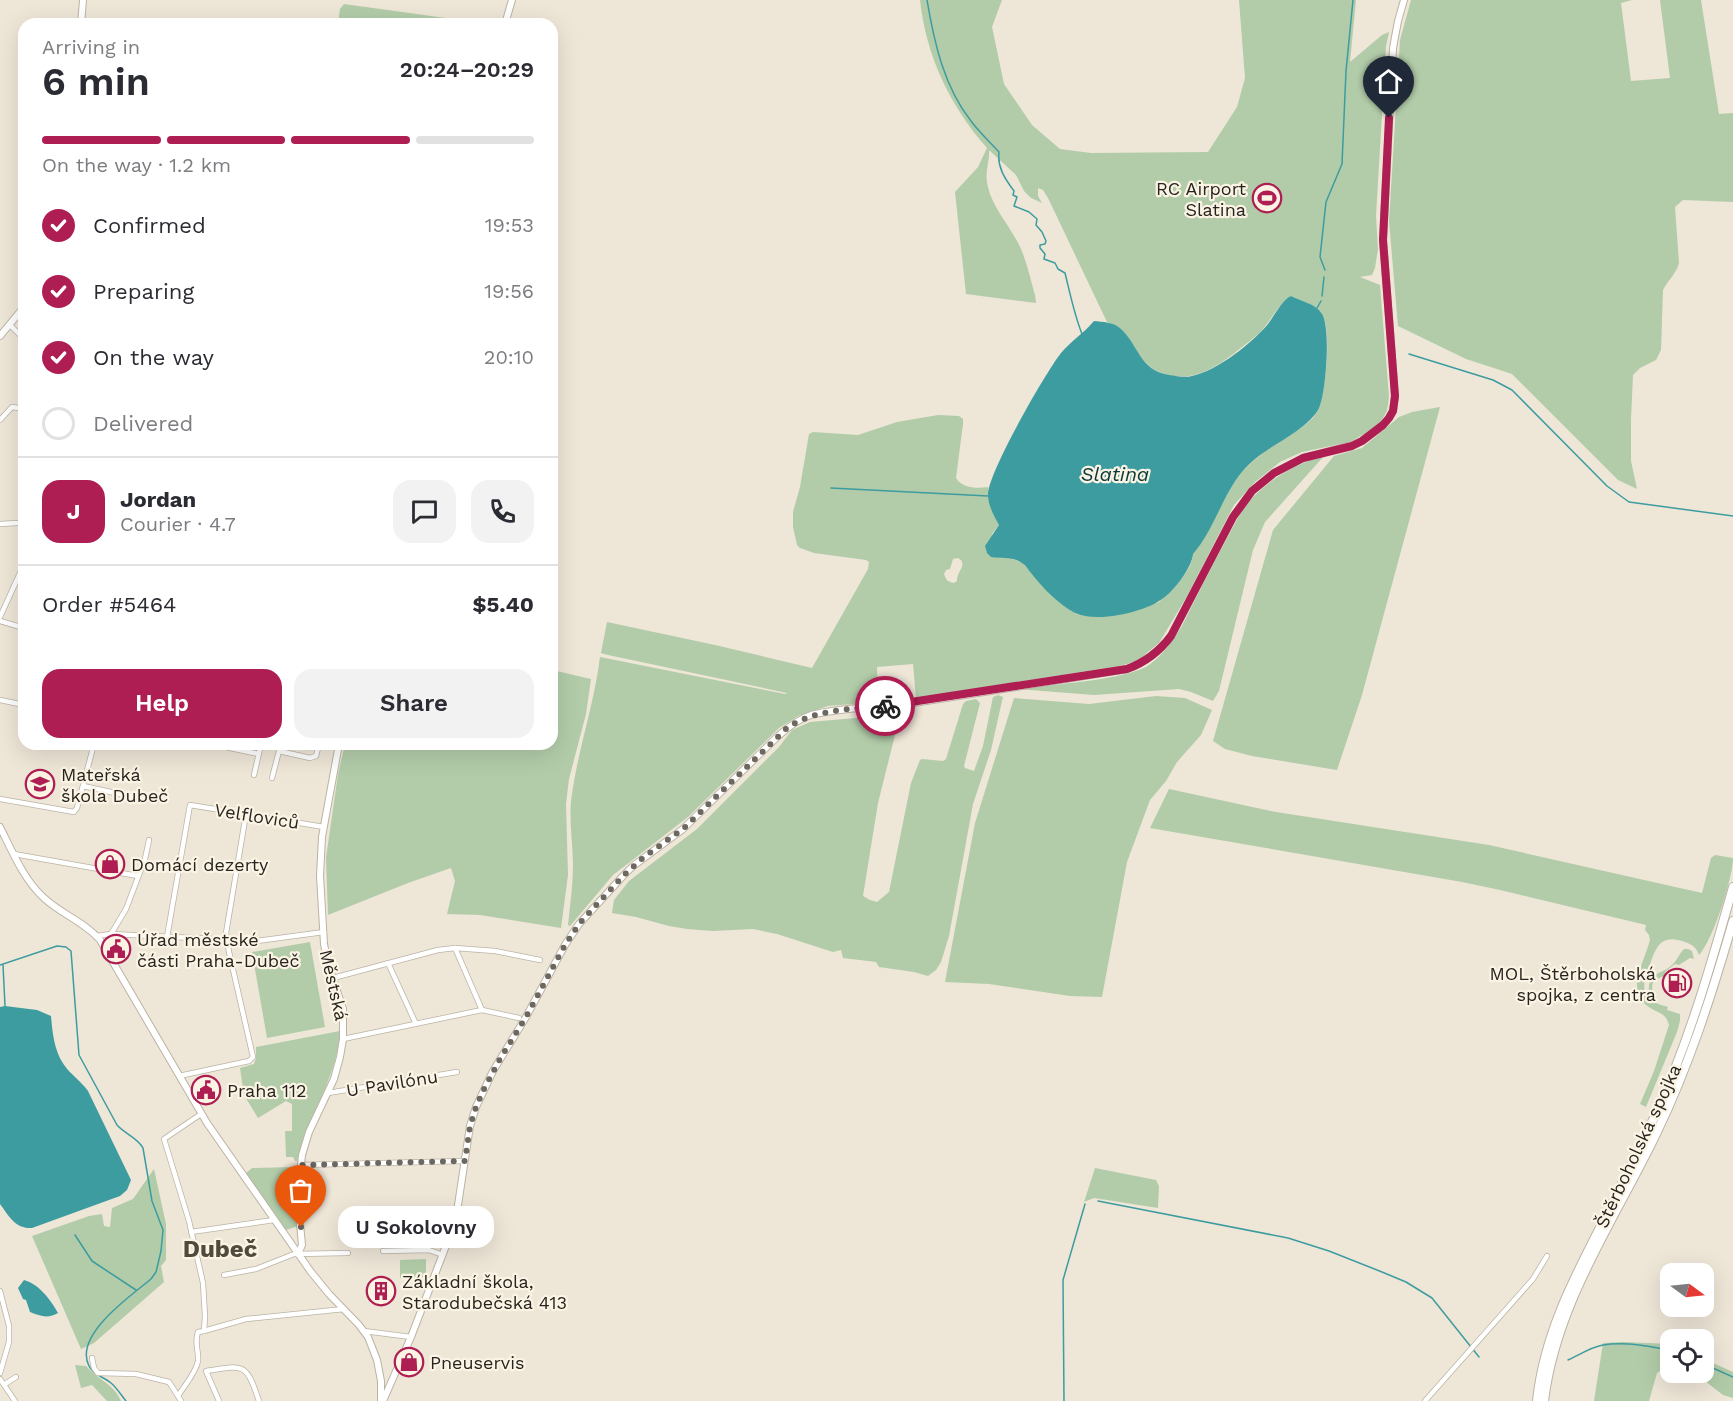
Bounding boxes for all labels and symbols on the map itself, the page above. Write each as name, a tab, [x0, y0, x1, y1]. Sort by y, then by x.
pin	[1363, 56, 1414, 118]
place label: RC Airport Slatina	[1156, 178, 1246, 220]
sports icon: RC Airport Slatina	[1251, 182, 1283, 214]
water label: Slatina	[1081, 462, 1149, 486]
courier	[855, 676, 915, 736]
place label: Mateřská škola Dubeč	[61, 764, 168, 806]
school or university icon: Mateřská škola Dubeč	[24, 768, 56, 800]
street label: Velfloviců	[213, 799, 301, 833]
shop icon: Domácí dezerty	[94, 848, 126, 880]
place label: Domácí dezerty	[131, 854, 269, 875]
place label: Úřad městské části Praha-Dubeč	[137, 929, 300, 971]
public building icon: Úřad městské části Praha-Dubeč	[100, 933, 132, 965]
street label: Městská	[316, 947, 352, 1023]
place label: MOL, Štěrboholská spojka, z centra	[1489, 963, 1656, 1005]
fuel station icon: MOL, Štěrboholská spojka, z centra	[1661, 967, 1693, 999]
street label: Štěrboholská spojka	[1591, 1061, 1685, 1231]
street label: U Pavilónu	[345, 1065, 439, 1101]
public building icon: Praha 112	[190, 1074, 222, 1106]
place label: Praha 112	[227, 1080, 307, 1101]
pin	[275, 1165, 326, 1227]
callout: U Sokolovny	[337, 1206, 493, 1248]
district label: Dubeč	[183, 1235, 257, 1263]
north arrow	[1660, 1263, 1714, 1317]
place label: Základní škola, Starodubečská 413	[402, 1271, 567, 1313]
building icon: Základní škola, Starodubečská 413	[365, 1275, 397, 1307]
shop icon: Pneuservis	[393, 1346, 425, 1378]
place label: Pneuservis	[430, 1352, 524, 1373]

